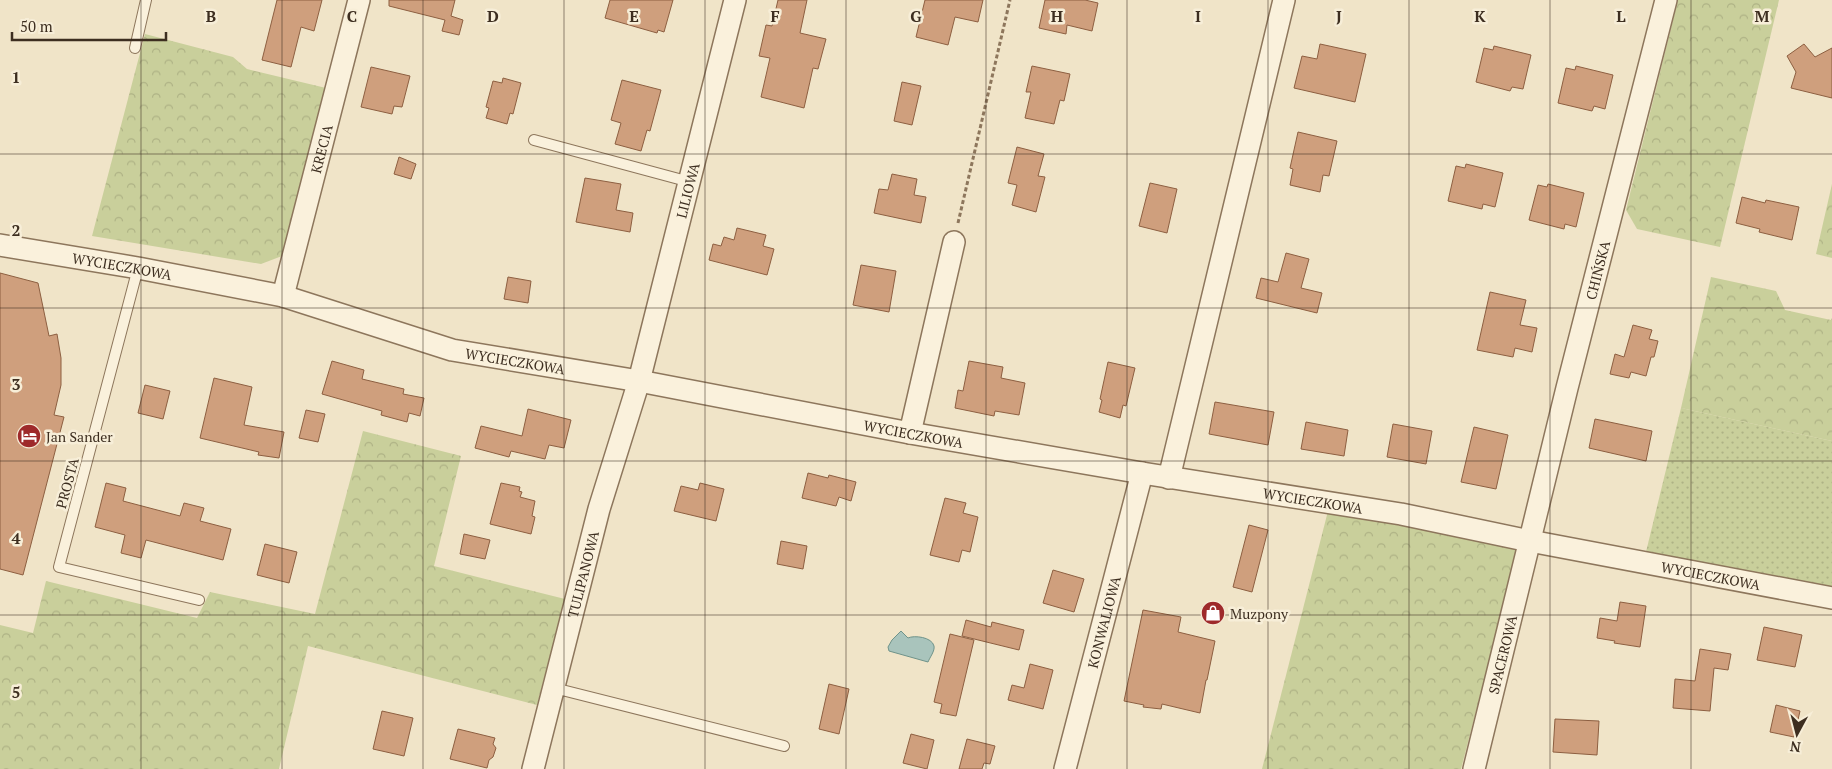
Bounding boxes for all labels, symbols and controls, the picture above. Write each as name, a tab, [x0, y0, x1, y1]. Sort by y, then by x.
text: B	[206, 5, 216, 27]
text: C	[347, 5, 357, 27]
text: D	[487, 5, 499, 27]
text: E	[629, 5, 639, 27]
text: F	[770, 5, 780, 27]
text: G	[910, 5, 922, 27]
text: H	[1051, 5, 1063, 27]
text: I	[1195, 5, 1201, 27]
text: J	[1336, 5, 1342, 27]
text: K	[1474, 5, 1486, 27]
text: L	[1616, 5, 1626, 27]
text: M	[1755, 5, 1770, 27]
scale bar	[12, 10, 166, 42]
text: 50 m	[20, 16, 53, 36]
text: 1	[11, 66, 21, 88]
street label: KRECIA	[305, 122, 336, 175]
street label: LILIOWA	[671, 160, 703, 220]
text: 2	[11, 219, 21, 241]
street label: CHIŃSKA	[1580, 238, 1614, 301]
street label: WYCIECZKOWA	[71, 248, 174, 284]
street label: WYCIECZKOWA	[464, 343, 567, 378]
text: 3	[11, 373, 21, 395]
street label: WYCIECZKOWA	[862, 415, 965, 452]
hotel icon: Jan Sander	[16, 423, 42, 449]
place label: Jan Sander	[46, 427, 113, 446]
street label: PROSTA	[51, 455, 83, 510]
street label: WYCIECZKOWA	[1262, 483, 1365, 517]
text: 4	[11, 527, 21, 549]
street label: TULIPANOWA	[562, 528, 603, 620]
street label: WYCIECZKOWA	[1660, 556, 1763, 594]
street label: KONWALIOWA	[1082, 573, 1124, 670]
shop icon: Muzpony	[1200, 600, 1226, 626]
place label: Muzpony	[1230, 604, 1289, 623]
street label: SPACEROWA	[1483, 613, 1521, 696]
text: 5	[11, 681, 21, 703]
north arrow	[1772, 709, 1822, 759]
text: N	[1789, 737, 1802, 757]

